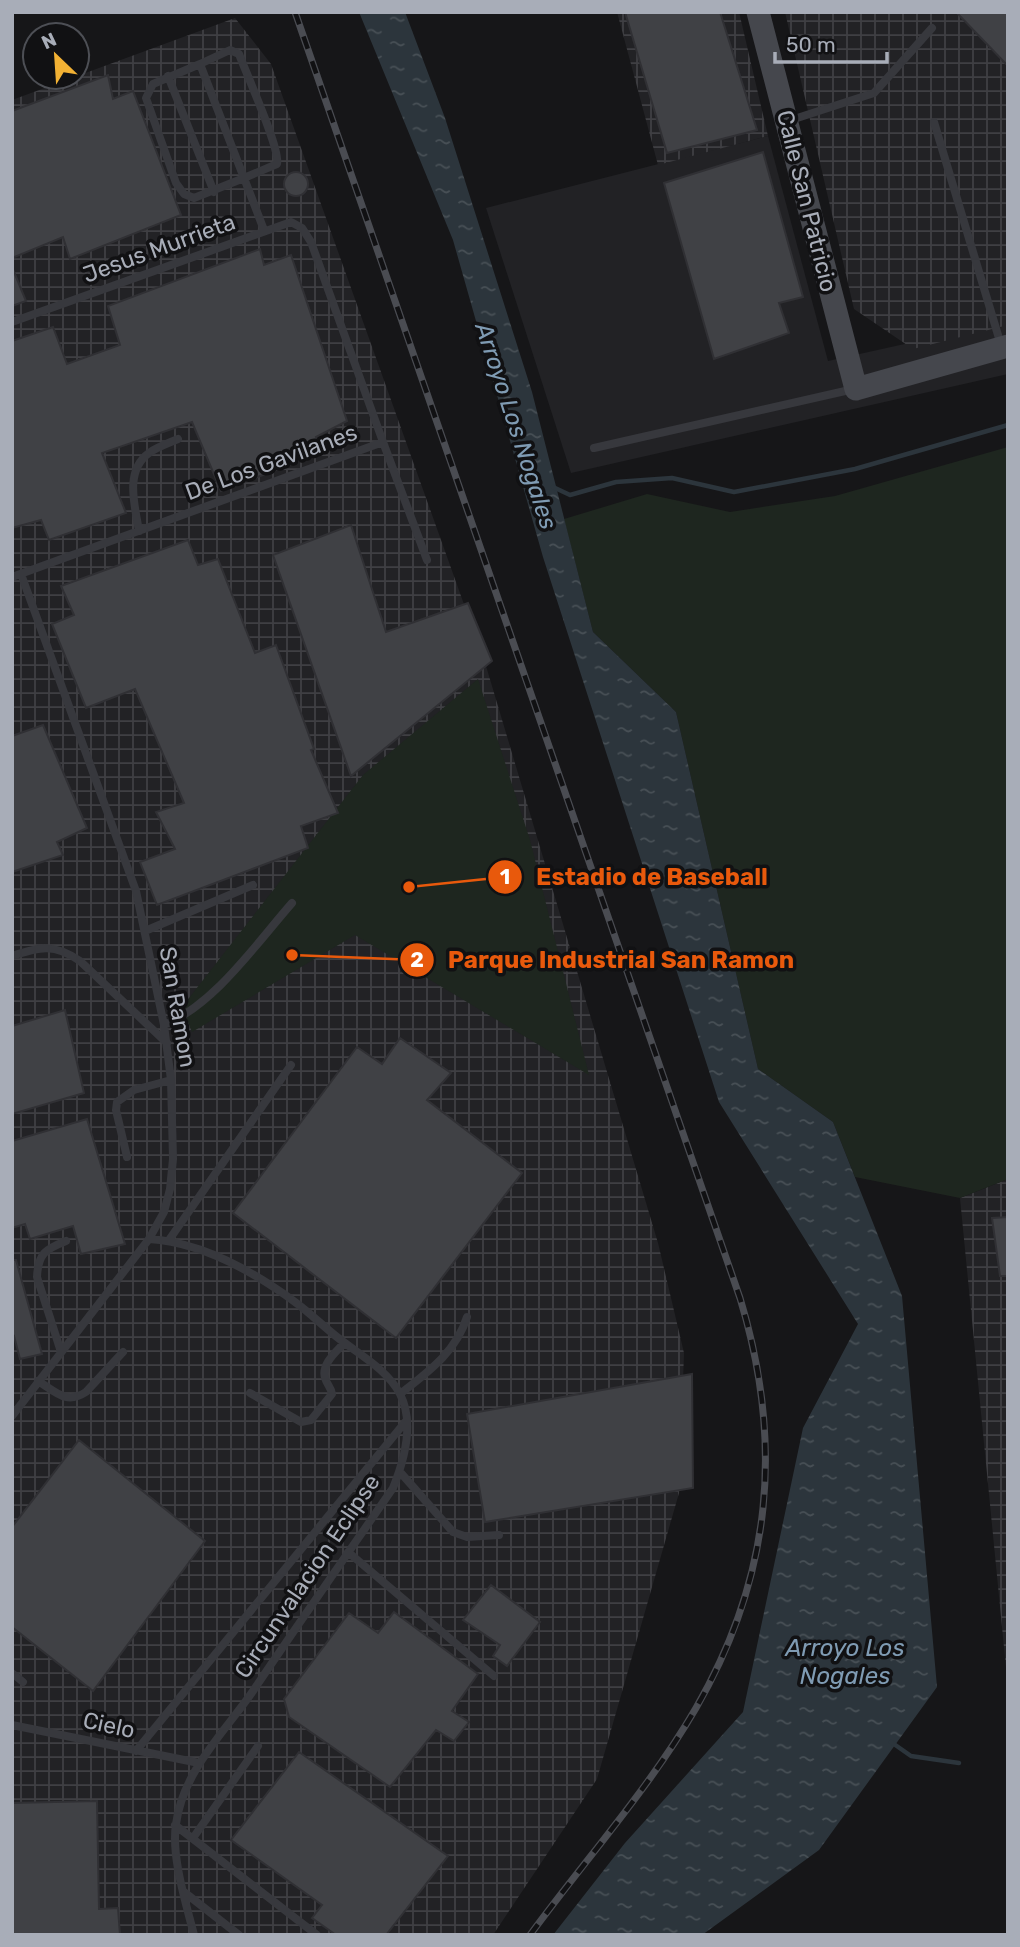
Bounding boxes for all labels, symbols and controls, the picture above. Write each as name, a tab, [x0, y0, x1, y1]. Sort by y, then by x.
north arrow	[21, 21, 91, 91]
scale bar	[775, 21, 887, 65]
text: N	[38, 28, 60, 54]
text: 50 m	[786, 32, 836, 57]
street label: Calle San Patricio	[771, 107, 843, 295]
street label: Jesus Murrieta	[79, 207, 239, 289]
water label: Arroyo Los Nogales	[469, 317, 563, 533]
street label: De Los Gavilanes	[181, 418, 361, 506]
callout: Estadio de Baseball	[487, 854, 782, 899]
text: Estadio de Baseball	[536, 863, 768, 891]
text: 1	[500, 864, 510, 889]
callout: Parque Industrial San Ramon	[399, 938, 808, 983]
street label: San Ramon	[154, 945, 202, 1069]
text: Parque Industrial San Ramon	[448, 946, 794, 974]
text: 2	[410, 947, 424, 972]
street label: Circunvalacion Eclipse	[228, 1469, 386, 1683]
water label: Arroyo Los Nogales	[783, 1634, 905, 1690]
street label: Cielo	[80, 1706, 138, 1744]

